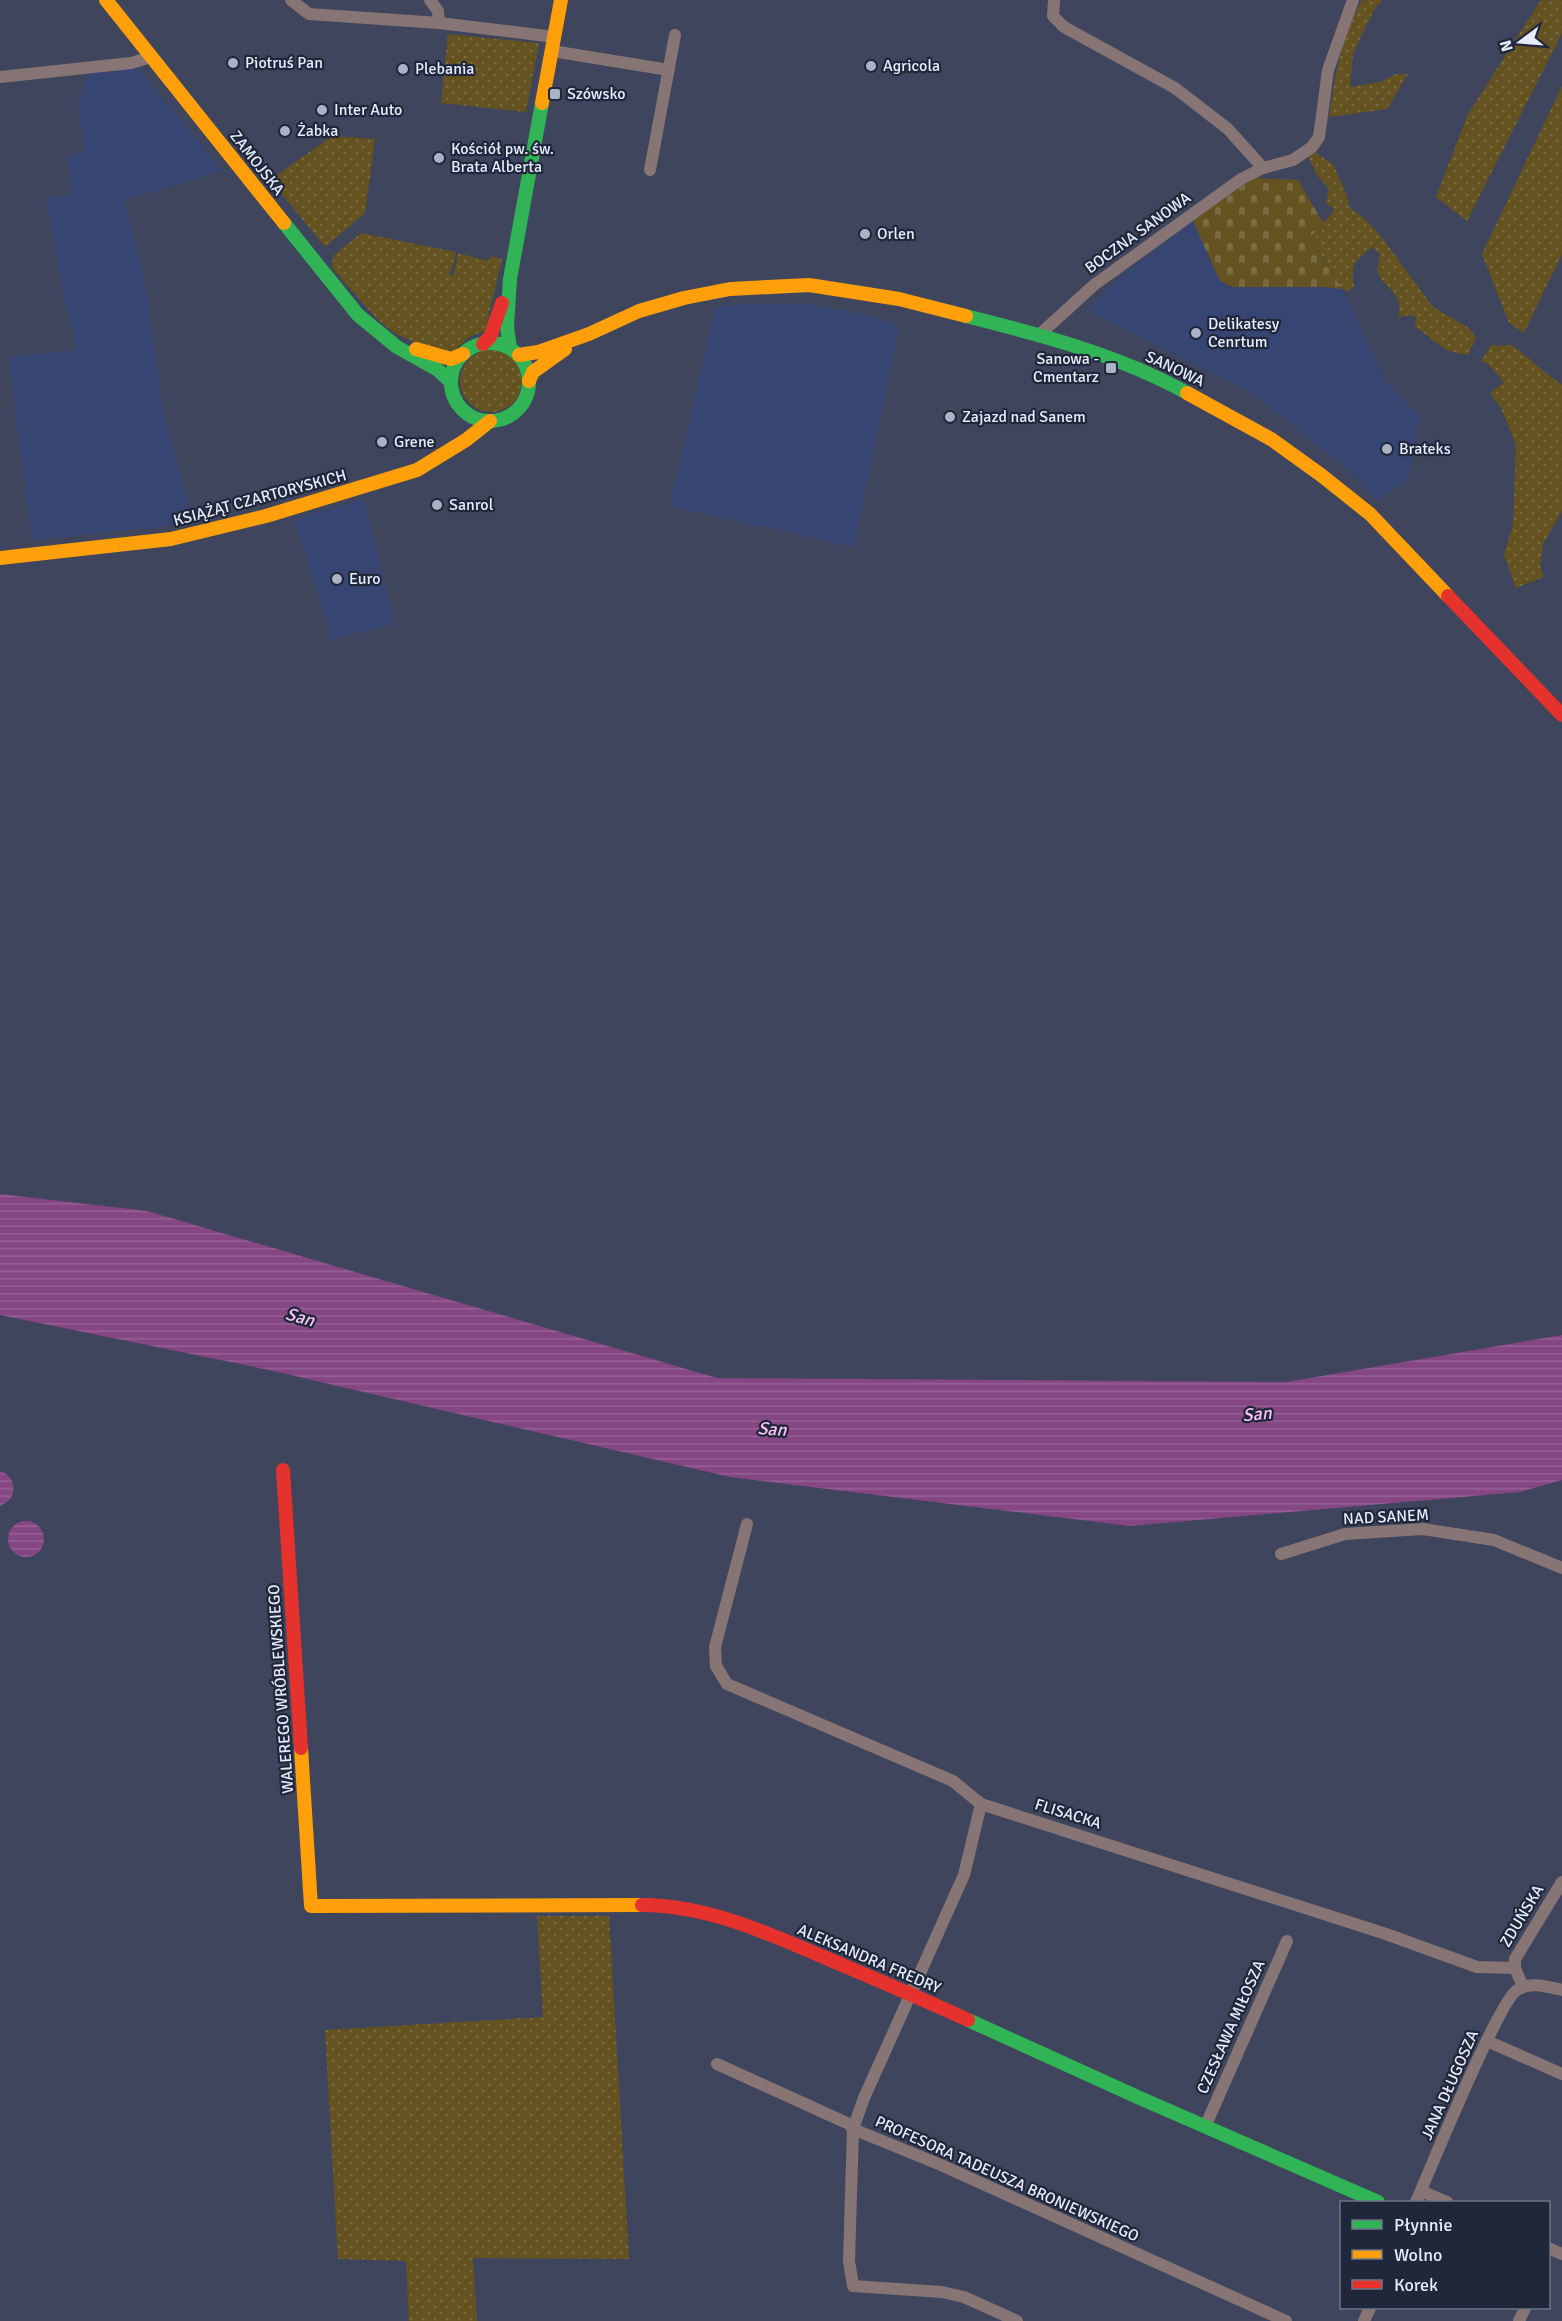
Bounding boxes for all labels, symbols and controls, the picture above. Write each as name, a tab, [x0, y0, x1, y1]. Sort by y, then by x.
north arrow	[1490, 12, 1550, 72]
text: N	[1495, 38, 1518, 54]
place label: Piotruś Pan	[245, 53, 323, 73]
marker: Piotruś Pan	[226, 56, 240, 70]
place label: Agricola	[883, 56, 940, 76]
place label: Plebania	[415, 59, 474, 79]
marker: Agricola	[864, 59, 878, 73]
marker: Plebania	[396, 62, 410, 76]
place label: Szówsko	[567, 84, 625, 104]
marker: Szówsko	[548, 87, 562, 101]
place label: Inter Auto	[334, 100, 402, 120]
marker: Inter Auto	[315, 103, 329, 117]
place label: Żabka	[297, 121, 338, 141]
marker: Żabka	[278, 124, 292, 138]
street label: ZAMOJSKA	[225, 126, 289, 200]
place label: Kościół pw. św. Brata Alberta	[451, 139, 554, 177]
marker: Kościół pw. św. Brata Alberta	[432, 151, 446, 165]
street label: BOCZNA SANOWA	[1081, 188, 1195, 278]
place label: Orlen	[877, 224, 915, 244]
marker: Orlen	[858, 227, 872, 241]
place label: Delikatesy Cenrtum	[1208, 314, 1280, 352]
marker: Delikatesy Cenrtum	[1189, 326, 1203, 340]
street label: SANOWA	[1142, 347, 1208, 391]
place label: Sanowa - Cmentarz	[1033, 349, 1099, 387]
marker: Sanowa - Cmentarz	[1104, 361, 1118, 375]
place label: Zajazd nad Sanem	[962, 407, 1086, 427]
marker: Zajazd nad Sanem	[943, 410, 957, 424]
place label: Grene	[394, 432, 435, 452]
marker: Grene	[375, 435, 389, 449]
place label: Brateks	[1399, 439, 1451, 459]
marker: Brateks	[1380, 442, 1394, 456]
street label: KSIĄŻĄT CZARTORYSKICH	[171, 465, 349, 531]
place label: Sanrol	[449, 495, 494, 515]
marker: Sanrol	[430, 498, 444, 512]
place label: Euro	[349, 569, 381, 589]
marker: Euro	[330, 572, 344, 586]
water label: San	[283, 1303, 318, 1332]
water label: San	[1242, 1402, 1274, 1426]
water label: San	[757, 1417, 788, 1441]
street label: NAD SANEM	[1342, 1505, 1430, 1529]
street label: WALEREGO WRÓBLEWSKIEGO	[264, 1584, 298, 1794]
street label: FLISACKA	[1032, 1794, 1104, 1834]
street label: ZDUŃSKA	[1496, 1881, 1548, 1951]
street label: ALEKSANDRA FREDRY	[794, 1920, 944, 1998]
street label: CZESŁAWA MIŁOSZA	[1193, 1957, 1270, 2097]
street label: JANA DŁUGOSZA	[1417, 2027, 1483, 2143]
street label: PROFESORA TADEUSZA BRONIEWSKIEGO	[872, 2112, 1142, 2246]
legend	[1340, 2201, 1550, 2309]
text: Płynnie	[1394, 2214, 1452, 2236]
text: Wolno	[1394, 2244, 1442, 2266]
text: Korek	[1394, 2274, 1438, 2296]

